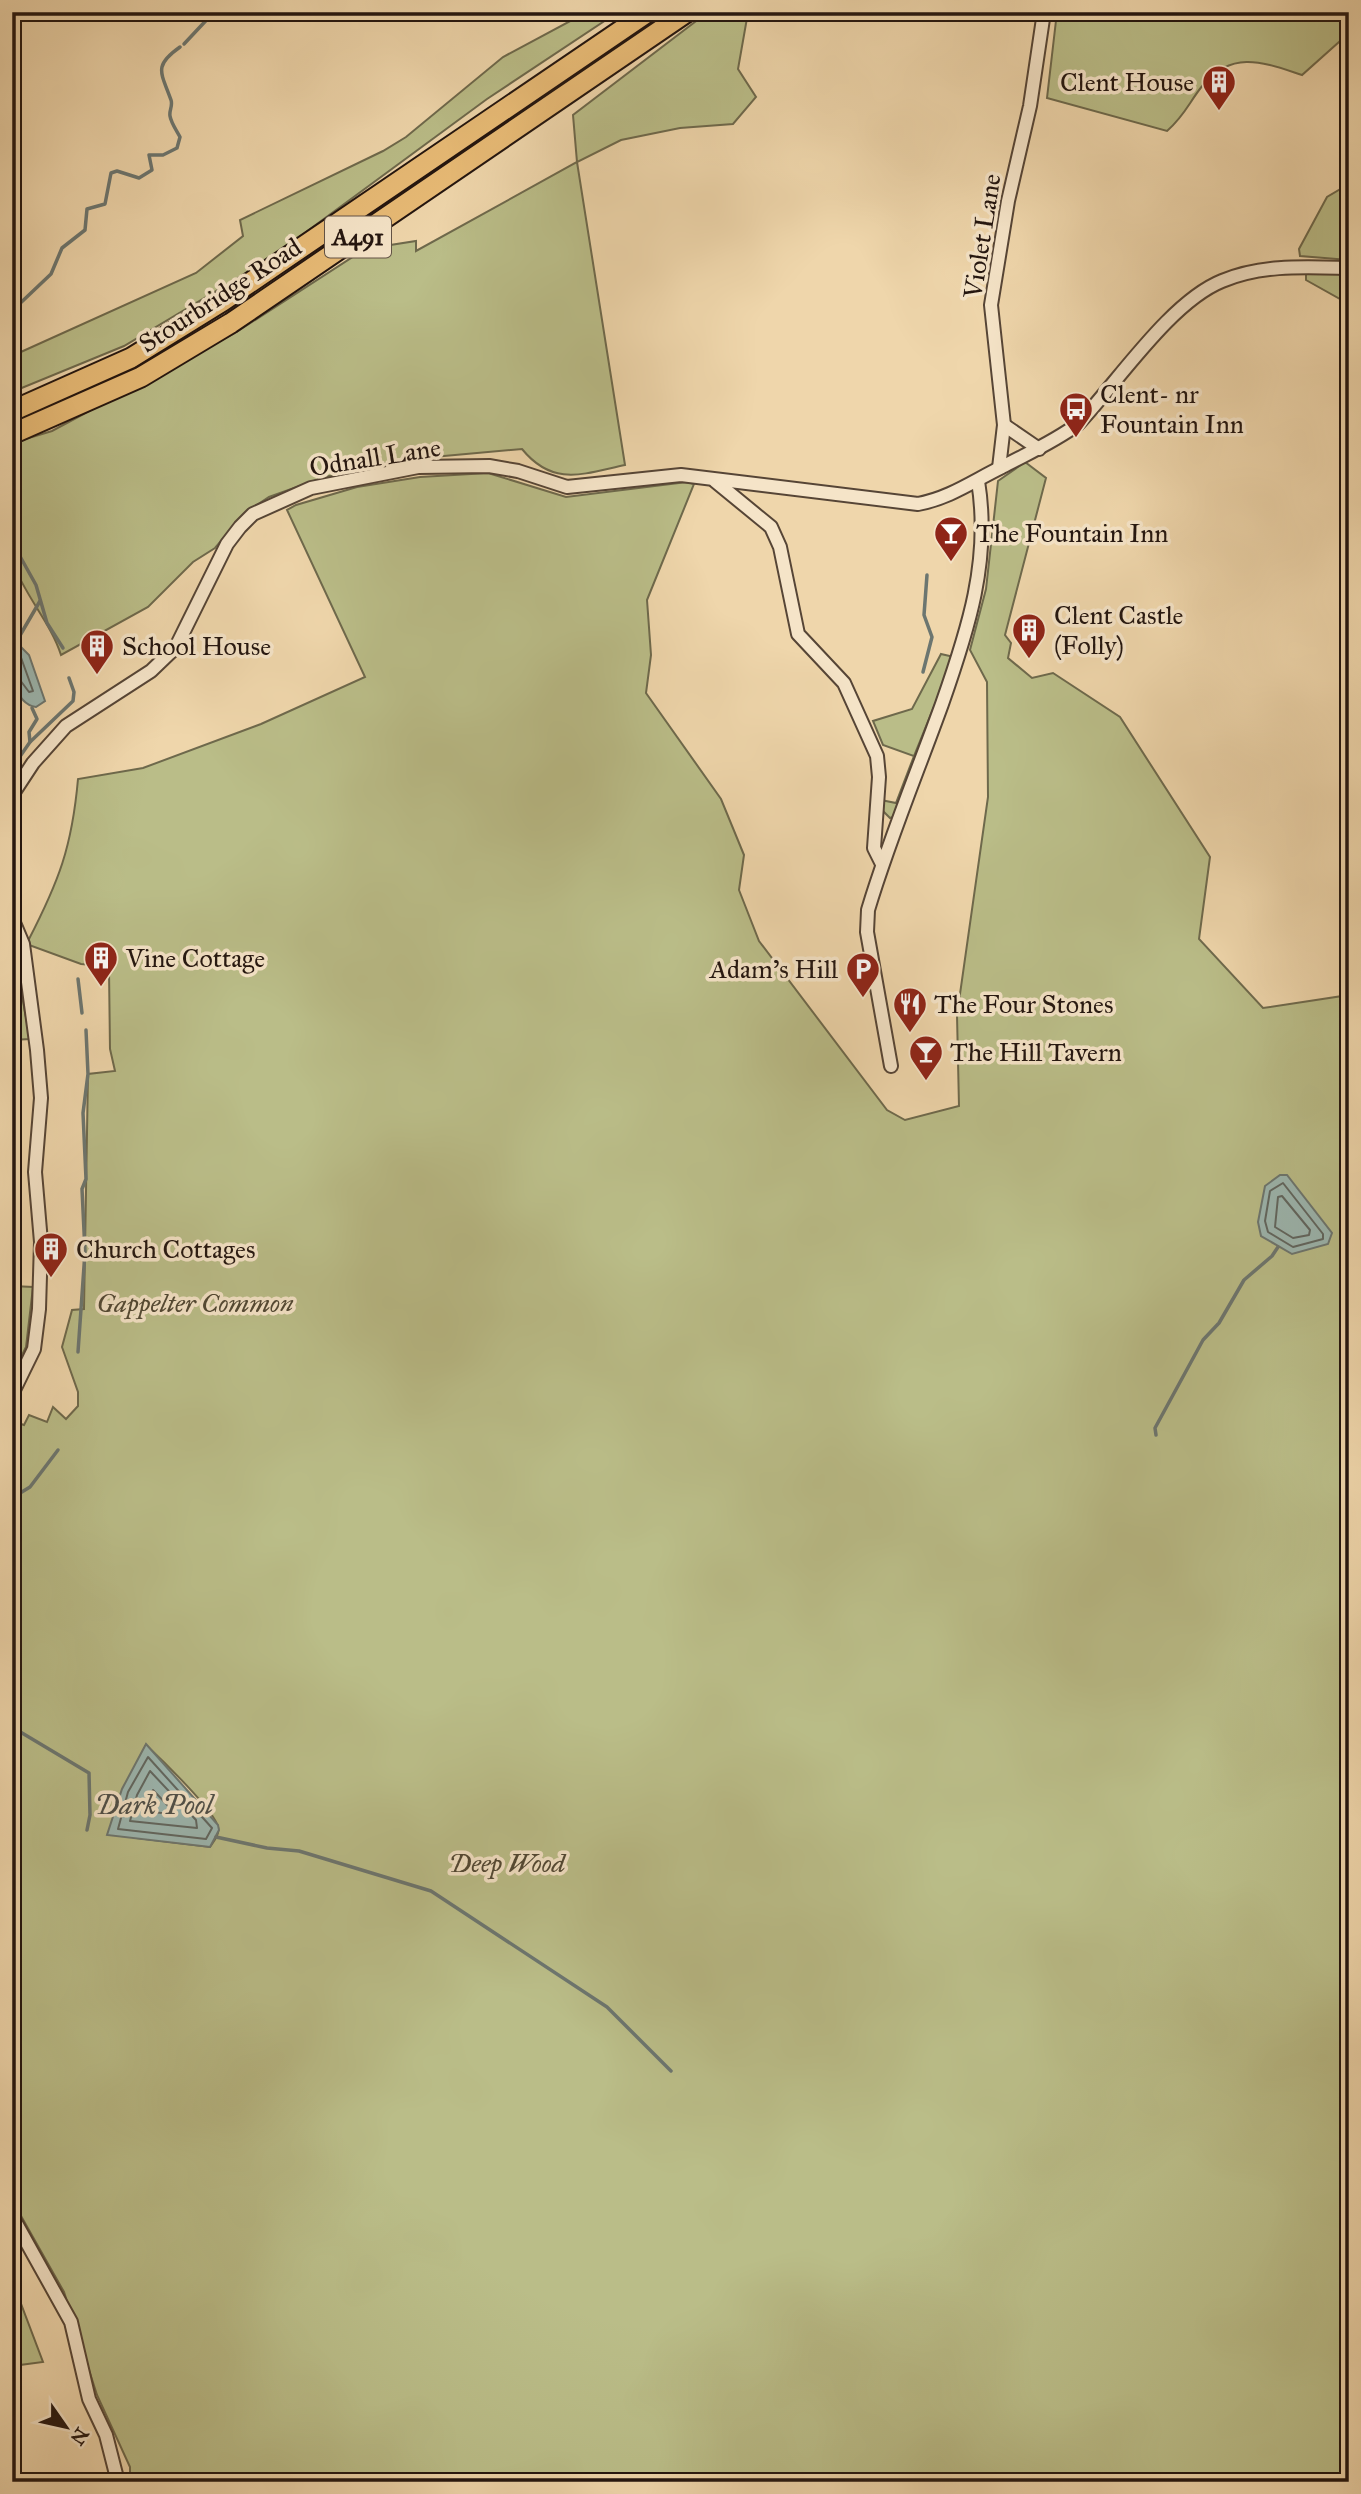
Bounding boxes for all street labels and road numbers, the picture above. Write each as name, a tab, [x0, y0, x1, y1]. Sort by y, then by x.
street label: Violet Lane	[956, 171, 1008, 302]
road number: A491	[325, 216, 391, 258]
street label: Stourbridge Road	[133, 231, 307, 359]
street label: Odnall Lane	[307, 431, 443, 483]

